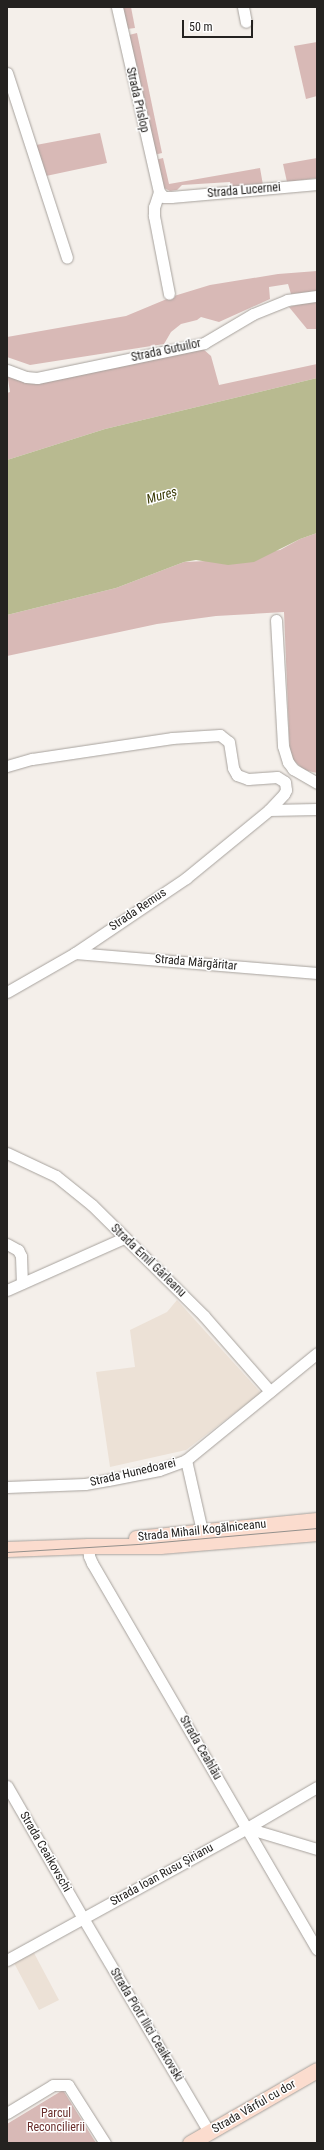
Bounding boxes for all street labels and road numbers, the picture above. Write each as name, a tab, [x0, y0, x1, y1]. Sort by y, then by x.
street label: Strada Prislop	[122, 66, 152, 134]
street label: Strada Lucernei	[207, 181, 281, 201]
street label: Strada Gutuilor	[130, 337, 202, 365]
street label: Strada Remus	[107, 886, 169, 934]
street label: Strada Mărgăritar	[154, 952, 238, 974]
street label: Strada Emil Gârleanu	[107, 1221, 189, 1301]
street label: Strada Hunedoarei	[89, 1456, 177, 1490]
street label: Strada Mihail Kogălniceanu	[137, 1517, 267, 1545]
street label: Strada Ceahlău	[176, 1713, 224, 1783]
street label: Strada Ceaikovschi	[16, 1809, 74, 1895]
street label: Strada Ioan Rusu Șirianu	[108, 1841, 216, 1909]
street label: Strada Piotr Ilici Ceaikovski	[107, 1966, 185, 2084]
street label: Strada Vârful cu dor	[210, 2077, 298, 2137]

